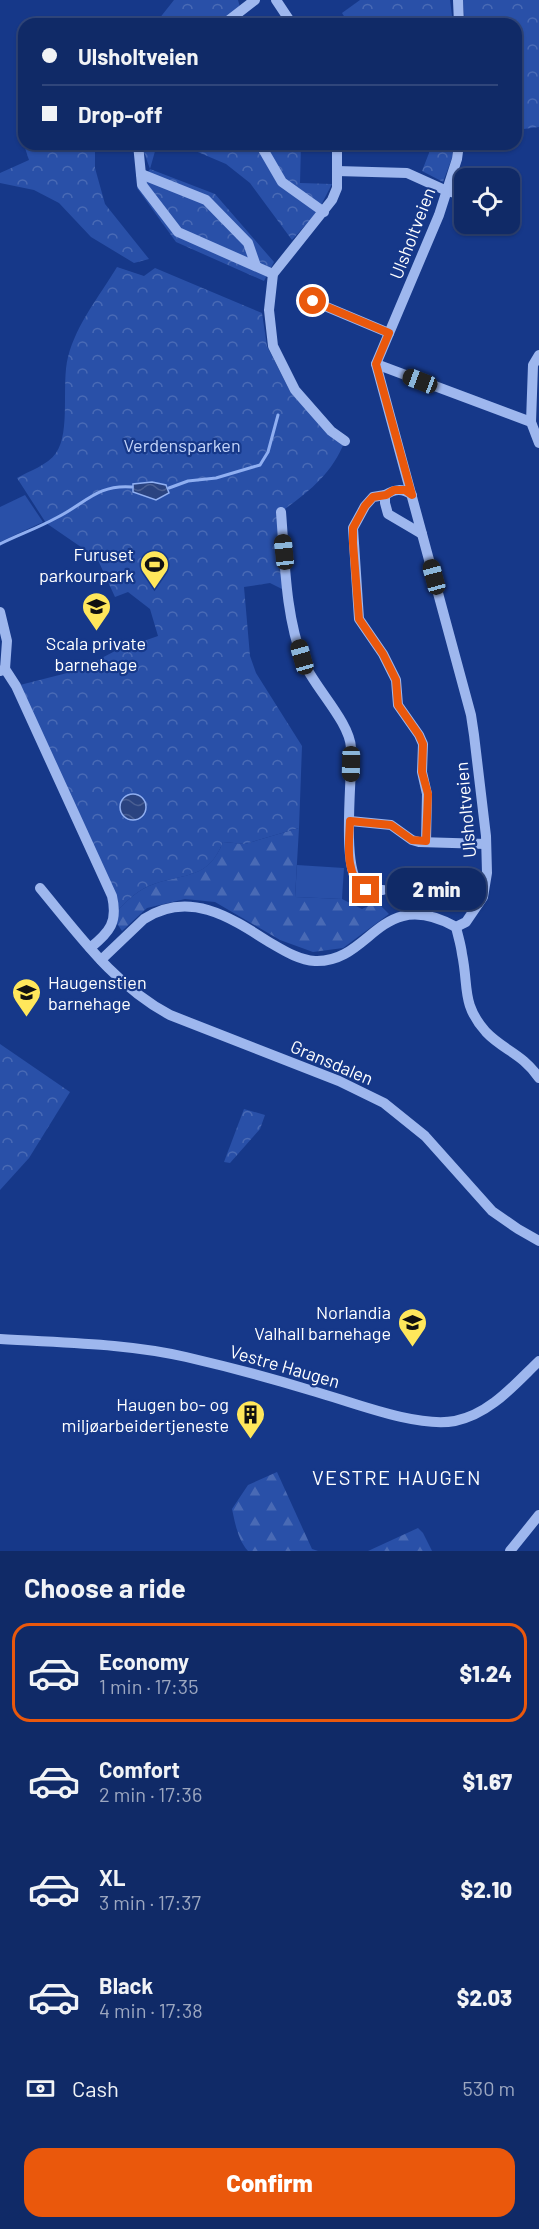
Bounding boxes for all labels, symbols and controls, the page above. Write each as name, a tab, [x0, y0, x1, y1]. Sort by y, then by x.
text: Ulsholtveien	[78, 43, 199, 69]
text: Drop-off	[78, 101, 162, 127]
map controls	[454, 168, 520, 234]
button: locate	[454, 168, 520, 234]
street label: Ulsholtveien	[384, 184, 440, 282]
route start	[299, 287, 326, 314]
car	[400, 366, 440, 396]
park label: Verdensparken	[123, 434, 241, 456]
car	[273, 533, 295, 571]
place label: Furuset parkourpark	[39, 543, 134, 586]
sports icon: Furuset parkourpark	[139, 548, 171, 590]
car	[421, 557, 447, 597]
school or university icon: Scala private barnehage	[80, 590, 112, 632]
place label: Scala private barnehage	[46, 632, 146, 675]
car	[288, 637, 316, 677]
car	[342, 746, 360, 782]
street label: Ulsholtveien	[450, 761, 480, 859]
callout: 2 min	[387, 869, 486, 911]
route end	[352, 876, 379, 903]
text: 2 min	[412, 877, 461, 901]
place label: Haugenstien barnehage	[48, 971, 147, 1014]
school or university icon: Haugenstien barnehage	[11, 976, 43, 1018]
street label: Gransdalen	[287, 1035, 377, 1089]
place label: Norlandia Valhall barnehage	[254, 1301, 391, 1344]
school or university icon: Norlandia Valhall barnehage	[396, 1306, 428, 1348]
street label: Vestre Haugen	[227, 1340, 343, 1392]
place label: Haugen bo- og miljøarbeidertjeneste	[62, 1393, 229, 1436]
building icon: Haugen bo- og miljøarbeidertjeneste	[234, 1398, 266, 1440]
district label: VESTRE HAUGEN	[312, 1465, 482, 1489]
text: Choose a ride	[24, 1571, 186, 1603]
icon: car	[27, 1646, 81, 1700]
text: Economy	[99, 1648, 189, 1674]
text: $1.24	[459, 1660, 512, 1686]
text: 1 min · 17:35	[99, 1674, 198, 1698]
icon: car	[27, 1754, 81, 1808]
text: Comfort	[99, 1756, 180, 1782]
text: $1.67	[463, 1768, 512, 1794]
text: 2 min · 17:36	[99, 1782, 202, 1806]
icon: car	[27, 1862, 81, 1916]
text: XL	[99, 1864, 125, 1890]
text: $2.10	[461, 1876, 512, 1902]
text: 3 min · 17:37	[99, 1890, 201, 1914]
icon: car	[27, 1970, 81, 2024]
text: Black	[99, 1972, 153, 1998]
text: $2.03	[457, 1984, 512, 2010]
text: 4 min · 17:38	[99, 1998, 203, 2022]
icon: cash	[24, 2072, 57, 2105]
text: Cash	[72, 2075, 119, 2101]
text: 530 m	[463, 2076, 515, 2100]
button: Confirm	[24, 2148, 515, 2217]

